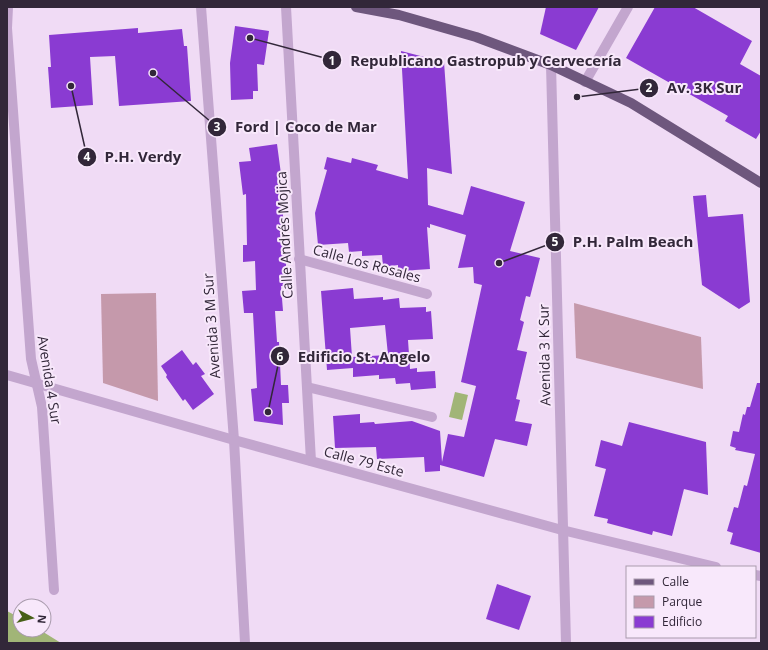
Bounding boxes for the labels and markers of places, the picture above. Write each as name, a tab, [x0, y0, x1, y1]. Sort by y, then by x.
callout: Republicano Gastropub y Cervecería	[322, 47, 630, 74]
callout: Av. 3K Sur	[639, 75, 750, 102]
callout: Ford | Coco de Mar	[207, 113, 385, 140]
callout: P.H. Verdy	[77, 144, 190, 171]
callout: P.H. Palm Beach	[545, 228, 701, 255]
callout: Edificio St. Angelo	[270, 343, 438, 370]

